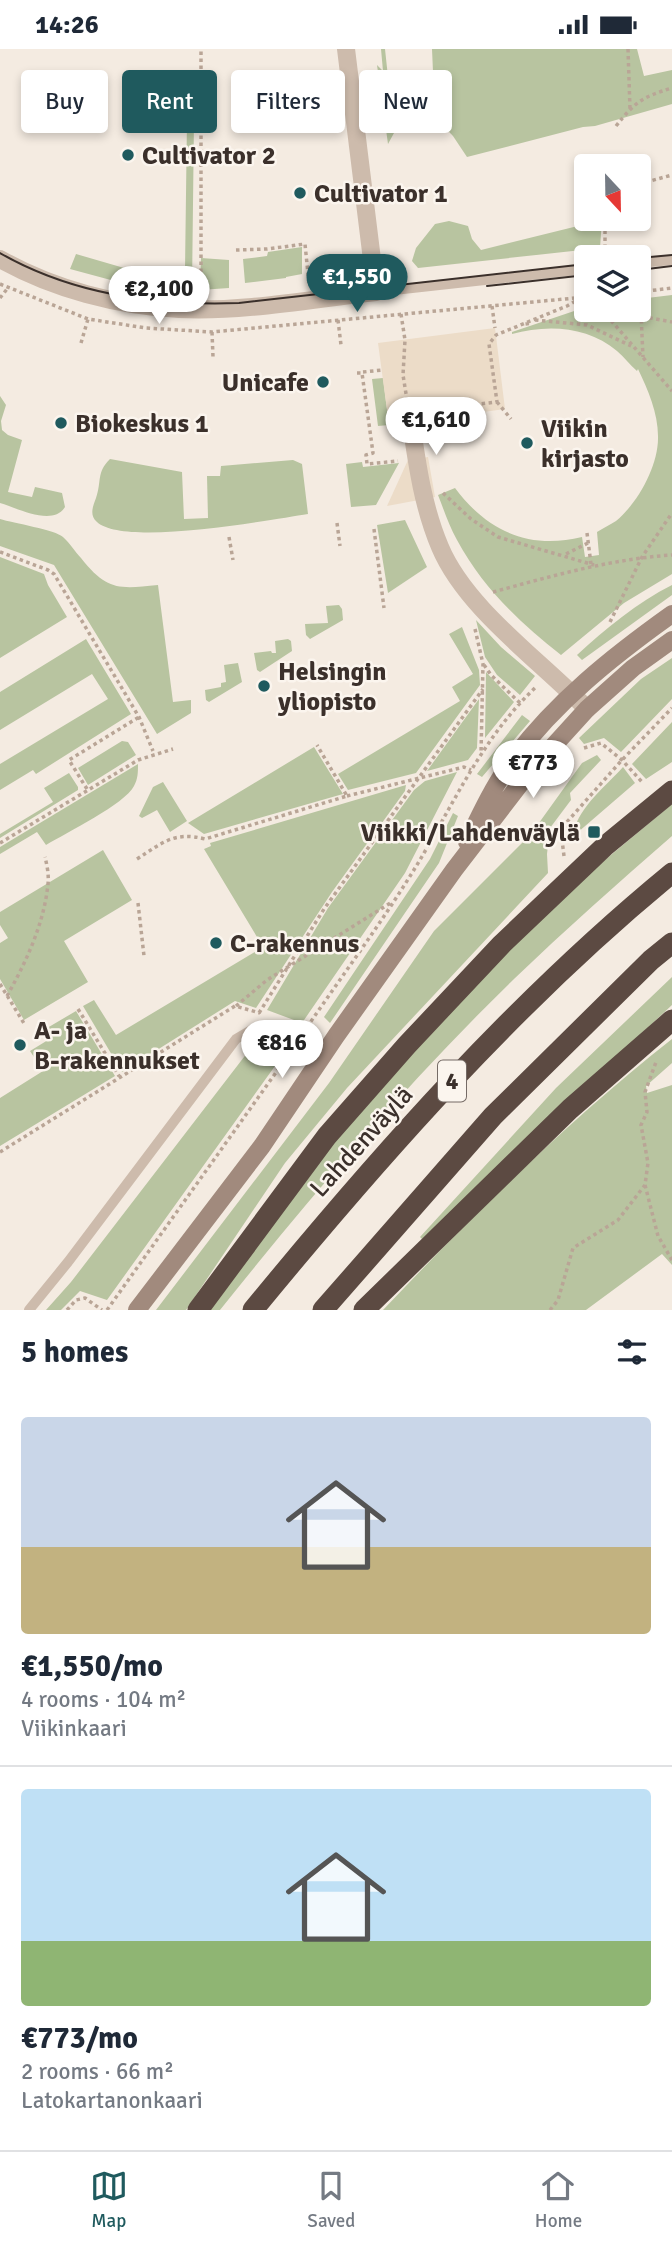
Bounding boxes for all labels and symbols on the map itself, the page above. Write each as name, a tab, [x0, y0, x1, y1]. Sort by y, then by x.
place label: Cultivator 2	[142, 140, 276, 172]
marker: Cultivator 2	[120, 147, 136, 163]
north arrow	[574, 154, 651, 231]
place label: Cultivator 1	[314, 178, 448, 210]
marker: Cultivator 1	[292, 185, 308, 201]
pin: €1,550	[300, 254, 414, 314]
pin: €2,100	[102, 267, 216, 326]
place label: Unicafe	[222, 367, 309, 399]
marker: Unicafe	[315, 374, 331, 390]
pin: €1,610	[379, 397, 493, 457]
place label: Biokeskus 1	[75, 408, 209, 440]
place label: Viikin kirjasto	[541, 413, 629, 475]
marker: Biokeskus 1	[53, 415, 69, 431]
marker: Viikin kirjasto	[519, 435, 535, 451]
place label: Helsingin yliopisto	[277, 656, 386, 718]
marker: Helsingin yliopisto	[256, 678, 272, 694]
pin: €773	[492, 741, 574, 800]
place label: Viikki/Lahdenväylä	[360, 817, 580, 849]
marker: Viikki/Lahdenväylä	[586, 824, 602, 840]
place label: C-rakennus	[230, 928, 359, 960]
marker: C-rakennus	[208, 935, 224, 951]
place label: A- ja B-rakennukset	[34, 1015, 200, 1077]
pin: €816	[241, 1021, 323, 1080]
marker: A- ja B-rakennukset	[12, 1037, 28, 1053]
road number: 4	[438, 1061, 466, 1101]
street label: Lahdenväylä	[303, 1079, 420, 1204]

